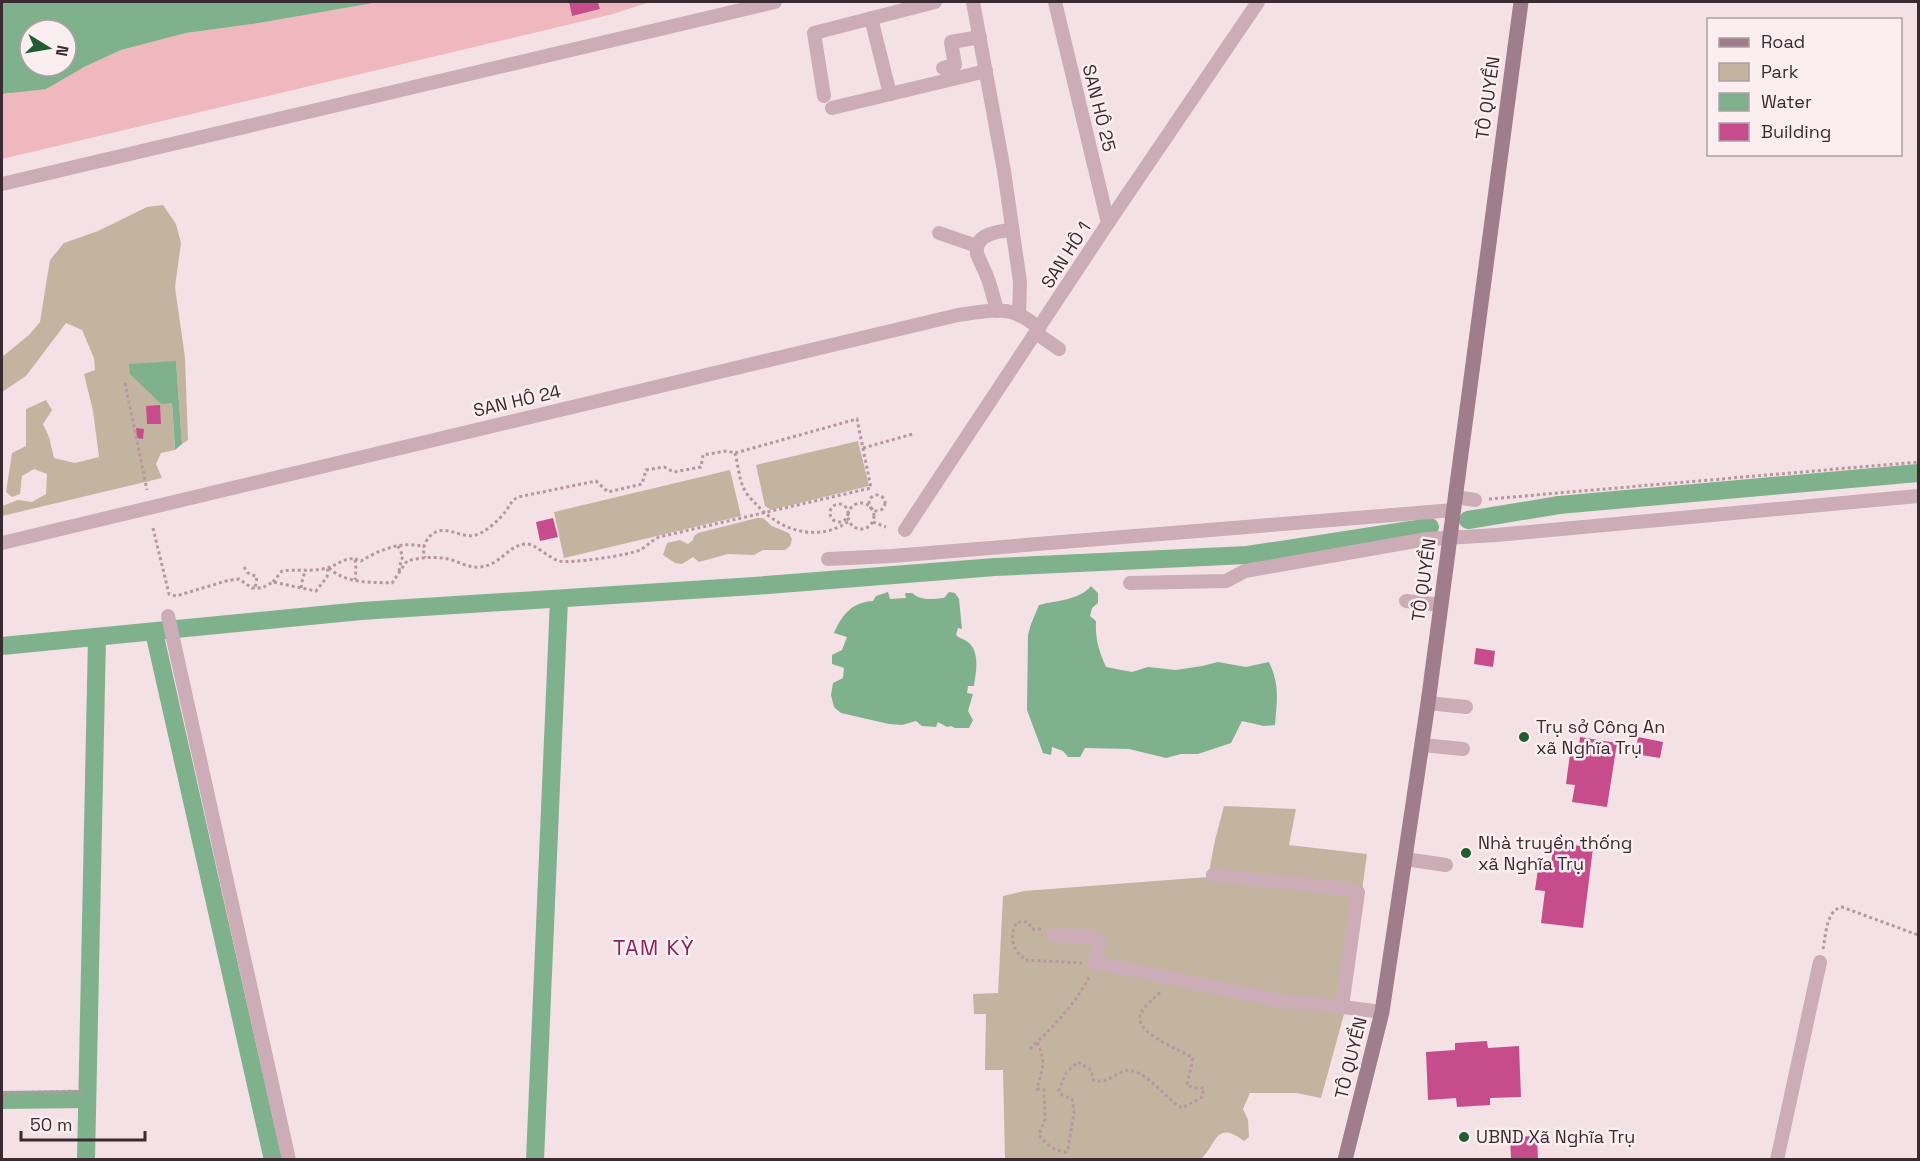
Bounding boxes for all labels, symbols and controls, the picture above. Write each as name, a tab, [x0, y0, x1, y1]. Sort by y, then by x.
north arrow	[18, 18, 78, 78]
legend	[1707, 18, 1902, 156]
text: Road	[1761, 30, 1805, 53]
text: N	[51, 43, 74, 58]
street label: TÔ QUYỀN	[1470, 55, 1505, 141]
text: Park	[1761, 60, 1799, 83]
street label: SAN HÔ 25	[1078, 62, 1121, 154]
text: Water	[1761, 90, 1812, 113]
text: Building	[1761, 120, 1831, 143]
street label: SAN HÔ 1	[1036, 217, 1096, 292]
street label: SAN HÔ 24	[471, 379, 563, 422]
street label: TÔ QUYỀN	[1406, 537, 1441, 623]
place label: Trụ sở Công An xã Nghĩa Trụ	[1536, 715, 1665, 759]
marker: Trụ sở Công An xã Nghĩa Trụ	[1517, 730, 1531, 744]
place label: Nhà truyền thống xã Nghĩa Trụ	[1478, 831, 1632, 875]
marker: Nhà truyền thống xã Nghĩa Trụ	[1459, 846, 1473, 860]
district label: TAM KỲ	[613, 934, 695, 961]
street label: TÔ QUYỀN	[1329, 1014, 1372, 1101]
scale bar	[21, 1104, 146, 1142]
text: 50 m	[30, 1113, 72, 1136]
place label: UBND Xã Nghĩa Trụ	[1476, 1125, 1635, 1148]
marker: UBND Xã Nghĩa Trụ	[1457, 1130, 1471, 1144]

